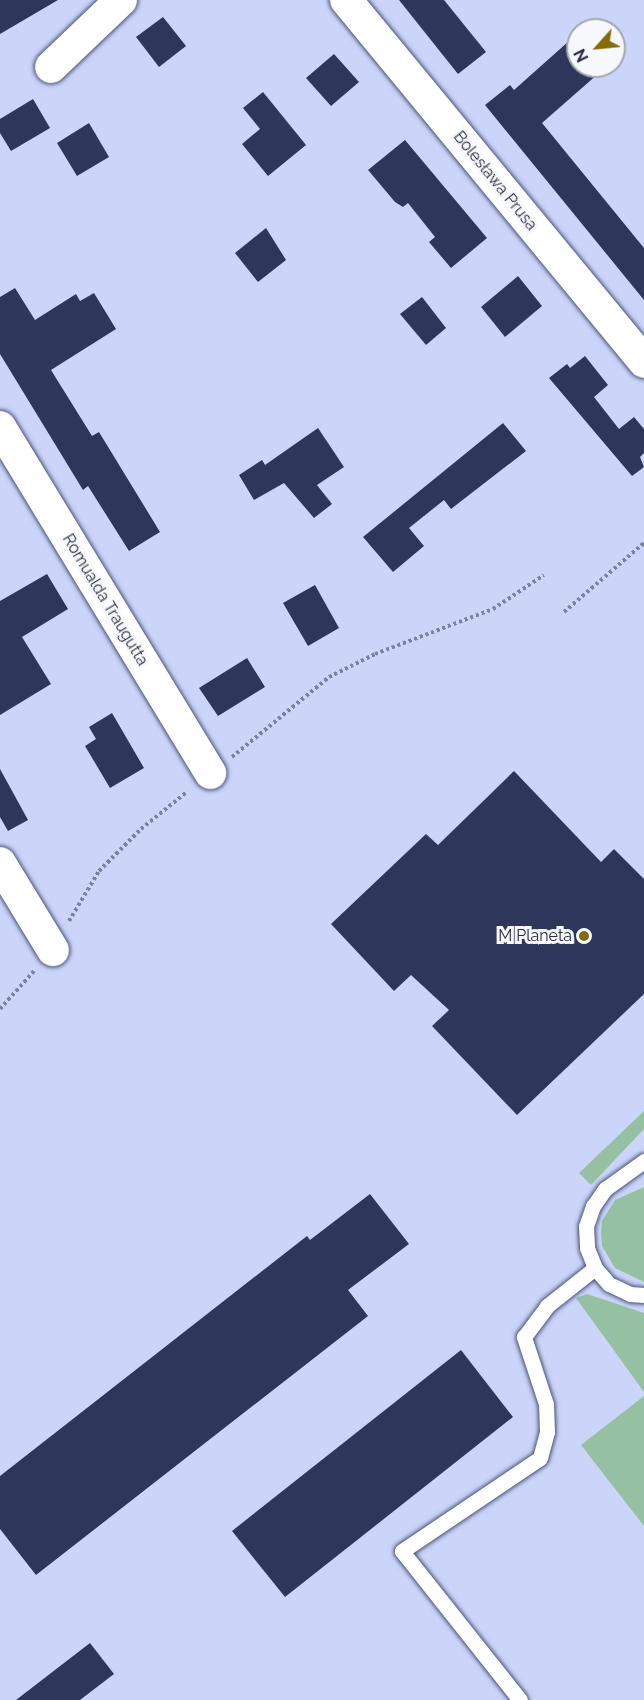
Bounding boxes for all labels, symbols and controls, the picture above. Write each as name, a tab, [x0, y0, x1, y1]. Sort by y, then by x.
north arrow	[566, 18, 626, 78]
text: N	[570, 46, 593, 65]
street label: Bolesława Prusa	[449, 128, 541, 234]
street label: Romualda Traugutta	[58, 530, 152, 670]
place label: M Planeta	[498, 926, 572, 946]
marker: M Planeta	[577, 929, 591, 943]

